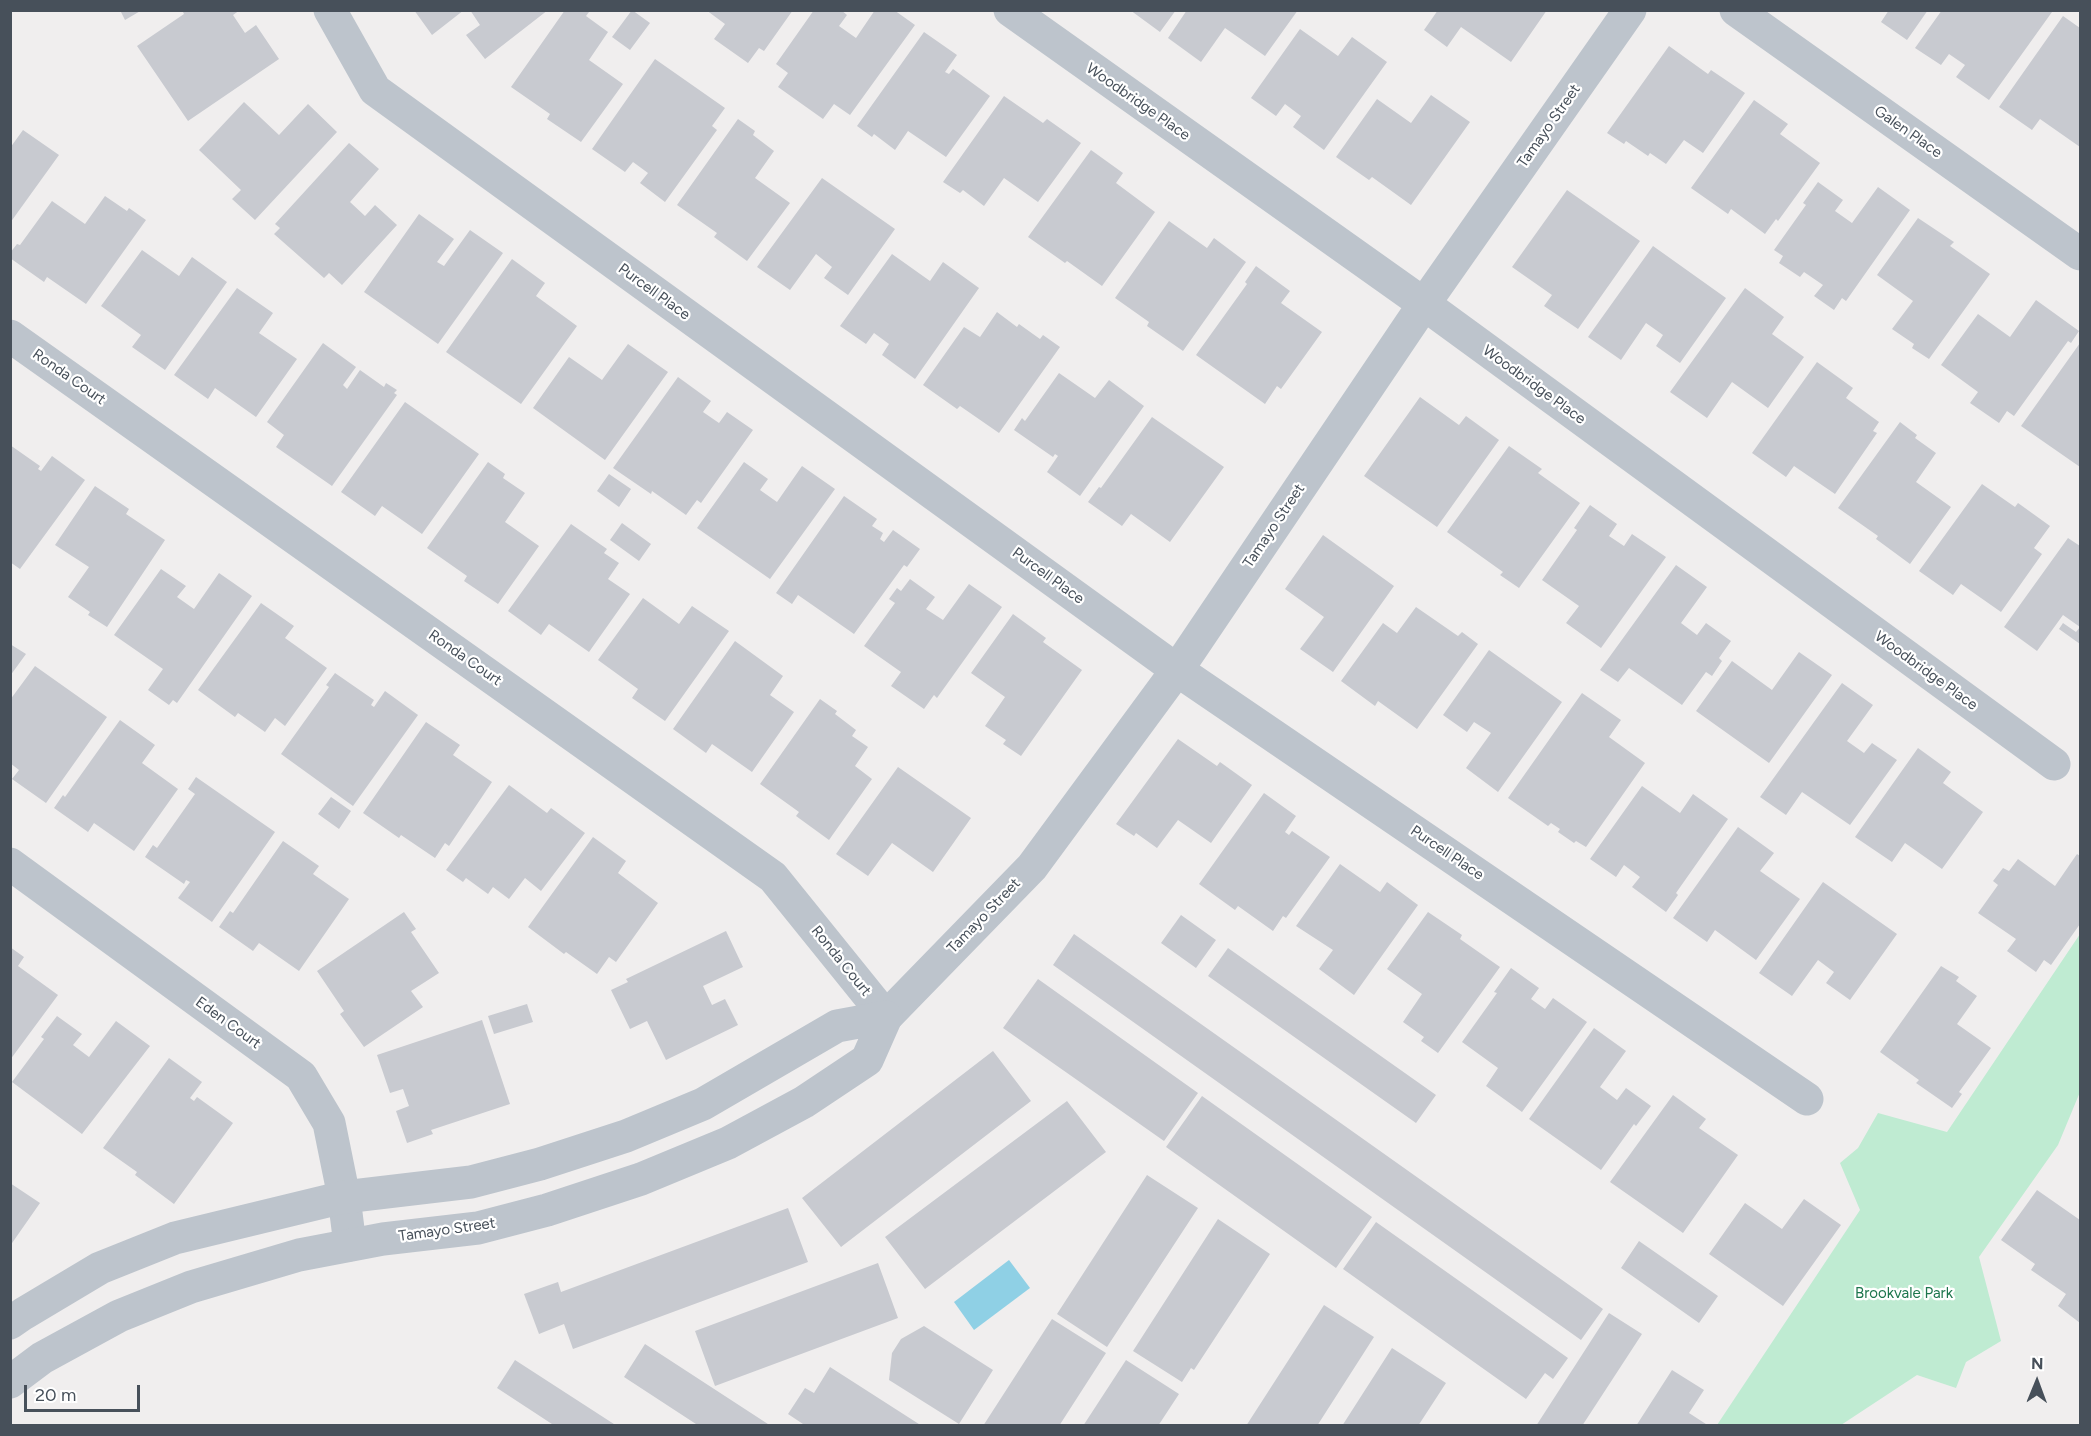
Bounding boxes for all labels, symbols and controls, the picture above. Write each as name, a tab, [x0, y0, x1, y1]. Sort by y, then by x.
street label: Woodbridge Place	[1083, 59, 1193, 145]
street label: Tamayo Street	[1514, 81, 1584, 171]
street label: Galen Place	[1871, 102, 1945, 162]
street label: Purcell Place	[614, 260, 694, 324]
street label: Woodbridge Place	[1479, 342, 1589, 428]
street label: Ronda Court	[29, 345, 109, 409]
street label: Tamayo Street	[1239, 481, 1309, 571]
street label: Purcell Place	[1008, 544, 1088, 608]
street label: Ronda Court	[425, 626, 505, 690]
street label: Woodbridge Place	[1871, 628, 1981, 714]
street label: Purcell Place	[1407, 822, 1487, 884]
street label: Tamayo Street	[944, 875, 1024, 957]
street label: Ronda Court	[807, 922, 875, 1000]
street label: Eden Court	[192, 993, 264, 1053]
street label: Tamayo Street	[398, 1214, 496, 1246]
park label: Brookvale Park	[1855, 1285, 1953, 1303]
north arrow	[2007, 1352, 2067, 1412]
text: N	[2031, 1354, 2044, 1373]
scale bar	[27, 1373, 142, 1411]
text: 20 m	[35, 1384, 76, 1406]

